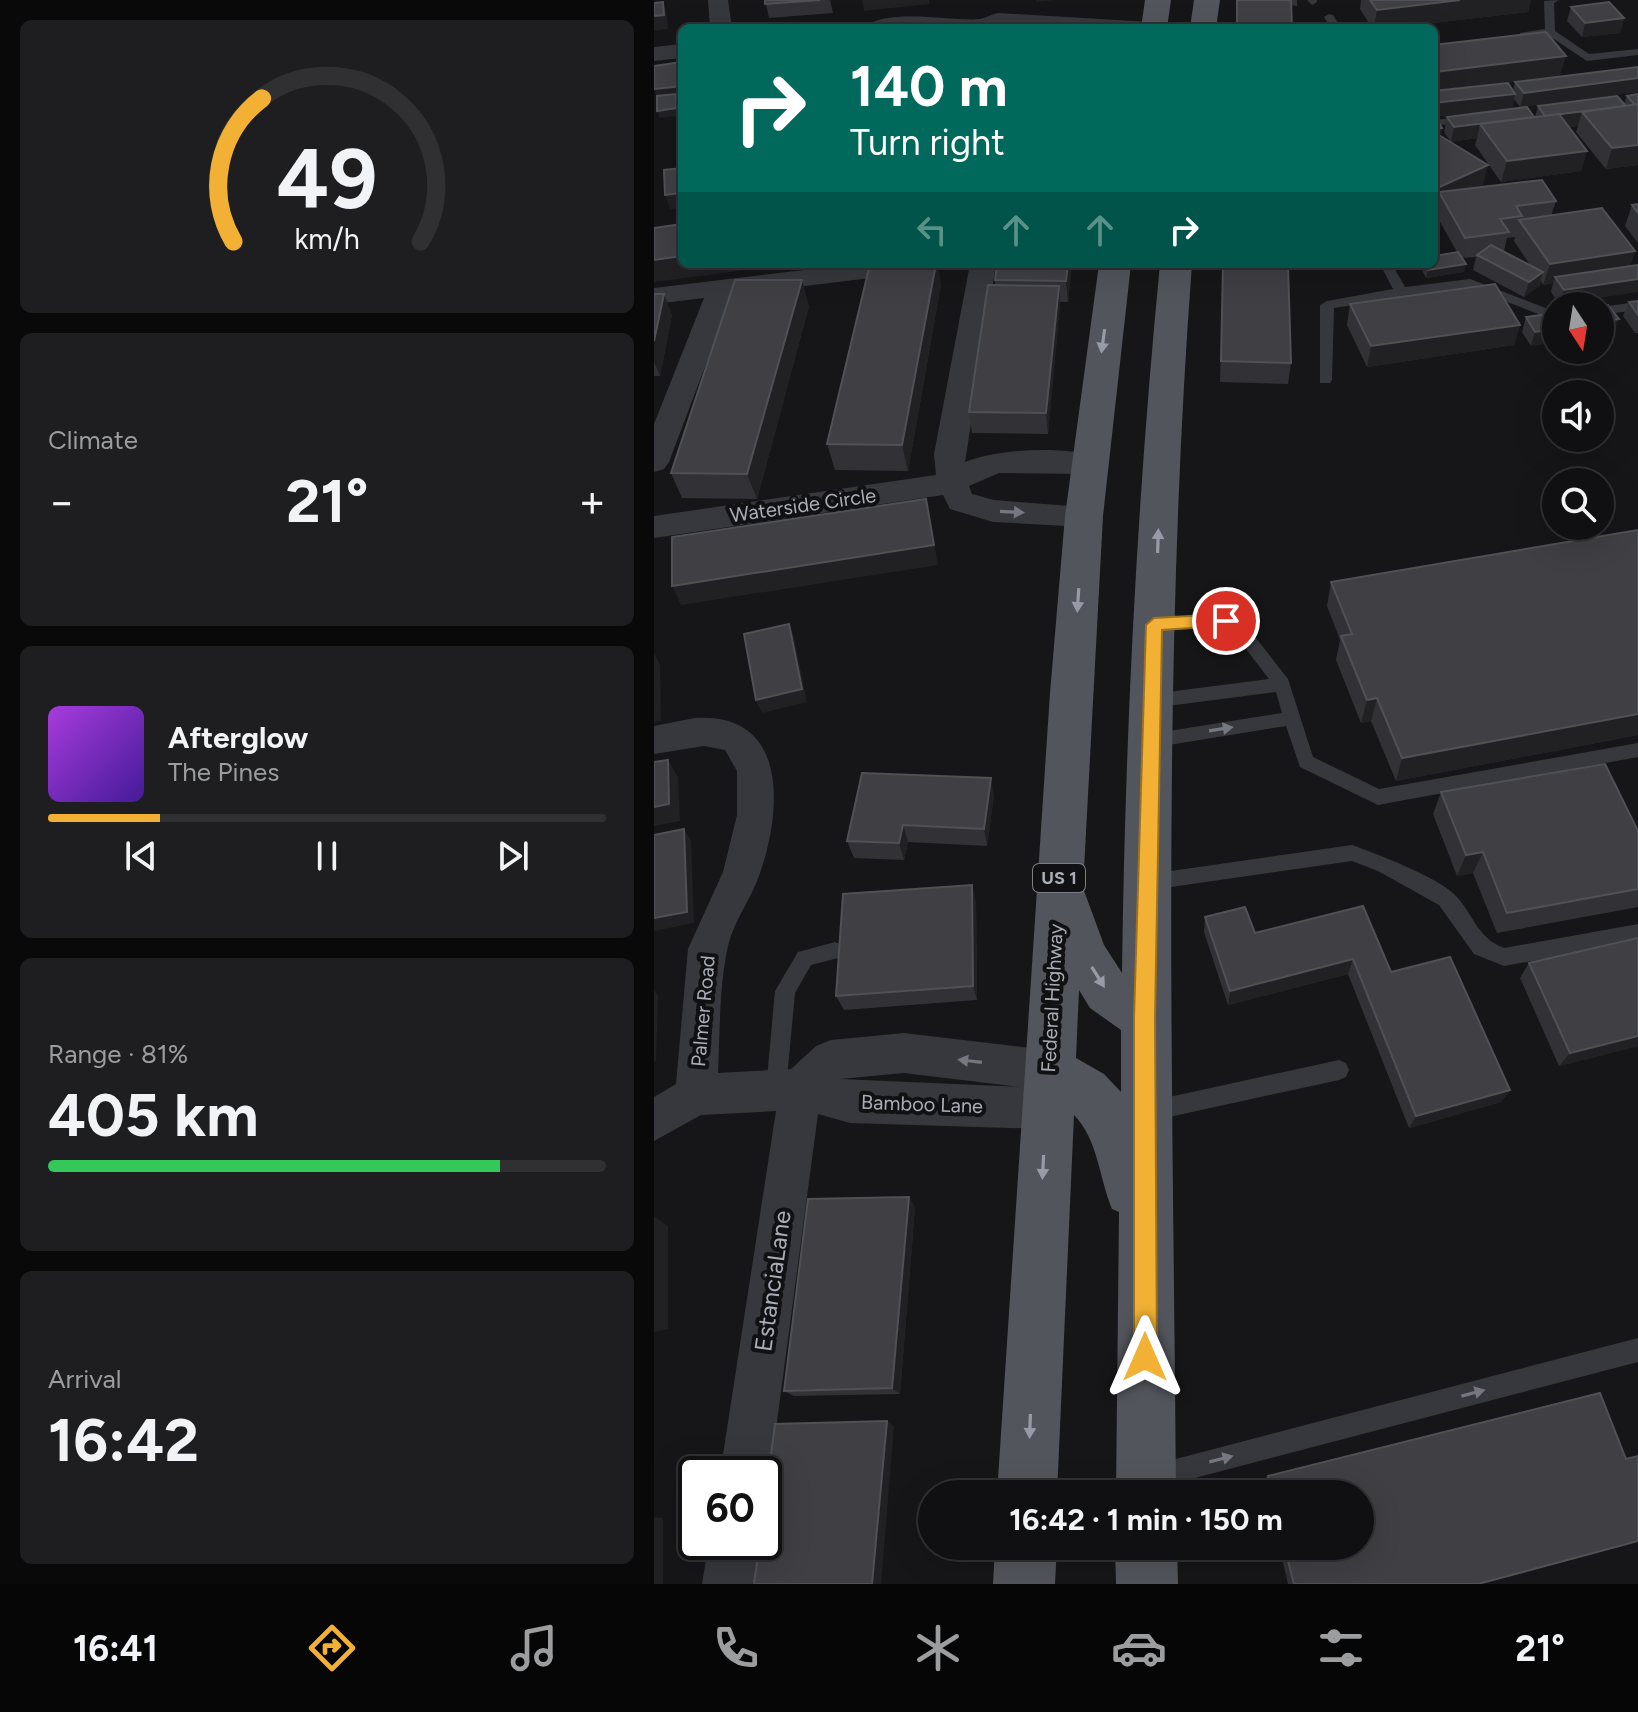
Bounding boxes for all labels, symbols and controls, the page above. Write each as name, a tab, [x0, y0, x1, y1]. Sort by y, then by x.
text: 140 m	[850, 53, 1008, 120]
icon: right	[718, 56, 822, 160]
text: Turn right	[850, 121, 1005, 164]
text: 49	[277, 129, 377, 229]
icon: left	[910, 208, 954, 252]
icon: ahead	[994, 208, 1038, 252]
icon: ahead	[1078, 208, 1122, 252]
icon: right	[1162, 208, 1206, 252]
text: km/h	[294, 223, 360, 257]
north arrow	[1542, 292, 1614, 364]
map controls	[1542, 292, 1614, 540]
one-way arrow	[1096, 329, 1109, 354]
button: sound	[1542, 380, 1614, 452]
text: Climate	[48, 424, 138, 456]
text: 21°	[286, 465, 368, 537]
button: search	[1542, 468, 1614, 540]
text: −	[48, 475, 75, 528]
text: +	[579, 475, 606, 528]
street label: Waterside Circle	[728, 483, 878, 527]
one-way arrow	[1000, 506, 1025, 519]
one-way arrow	[1151, 528, 1164, 553]
pin	[1192, 587, 1260, 655]
one-way arrow	[1071, 588, 1084, 613]
icon: arrive	[1204, 599, 1248, 643]
text: Afterglow	[168, 719, 308, 756]
one-way arrow	[1209, 722, 1234, 735]
text: The Pines	[168, 756, 279, 788]
icon: previous	[119, 834, 163, 878]
icon: pause	[305, 834, 349, 878]
icon: next	[491, 834, 535, 878]
road number: US 1	[1033, 864, 1085, 892]
street label: Federal Highway	[1036, 922, 1068, 1073]
street label: Palmer Road	[686, 954, 720, 1068]
one-way arrow	[1090, 966, 1104, 988]
text: Range · 81%	[48, 1038, 188, 1070]
one-way arrow	[957, 1054, 982, 1067]
text: 405 km	[48, 1079, 259, 1151]
street label: Bamboo Lane	[861, 1090, 983, 1118]
one-way arrow	[1036, 1155, 1049, 1180]
street label: EstanciaLane	[748, 1209, 797, 1353]
position arrow	[1103, 1315, 1187, 1399]
text: Arrival	[48, 1363, 121, 1395]
one-way arrow	[1461, 1387, 1486, 1399]
text: 16:42	[48, 1404, 199, 1476]
one-way arrow	[1023, 1414, 1036, 1439]
one-way arrow	[1209, 1453, 1234, 1465]
speed limit sign: 60	[678, 1456, 782, 1560]
text: 16:42 · 1 min · 150 m	[1009, 1501, 1283, 1538]
icon: directions	[304, 1620, 360, 1676]
icon: music	[506, 1620, 562, 1676]
icon: phone	[708, 1620, 764, 1676]
icon: climate	[910, 1620, 966, 1676]
icon: car	[1111, 1620, 1167, 1676]
icon: filters	[1313, 1620, 1369, 1676]
text: 16:41	[73, 1627, 158, 1670]
text: 21°	[1515, 1627, 1565, 1670]

